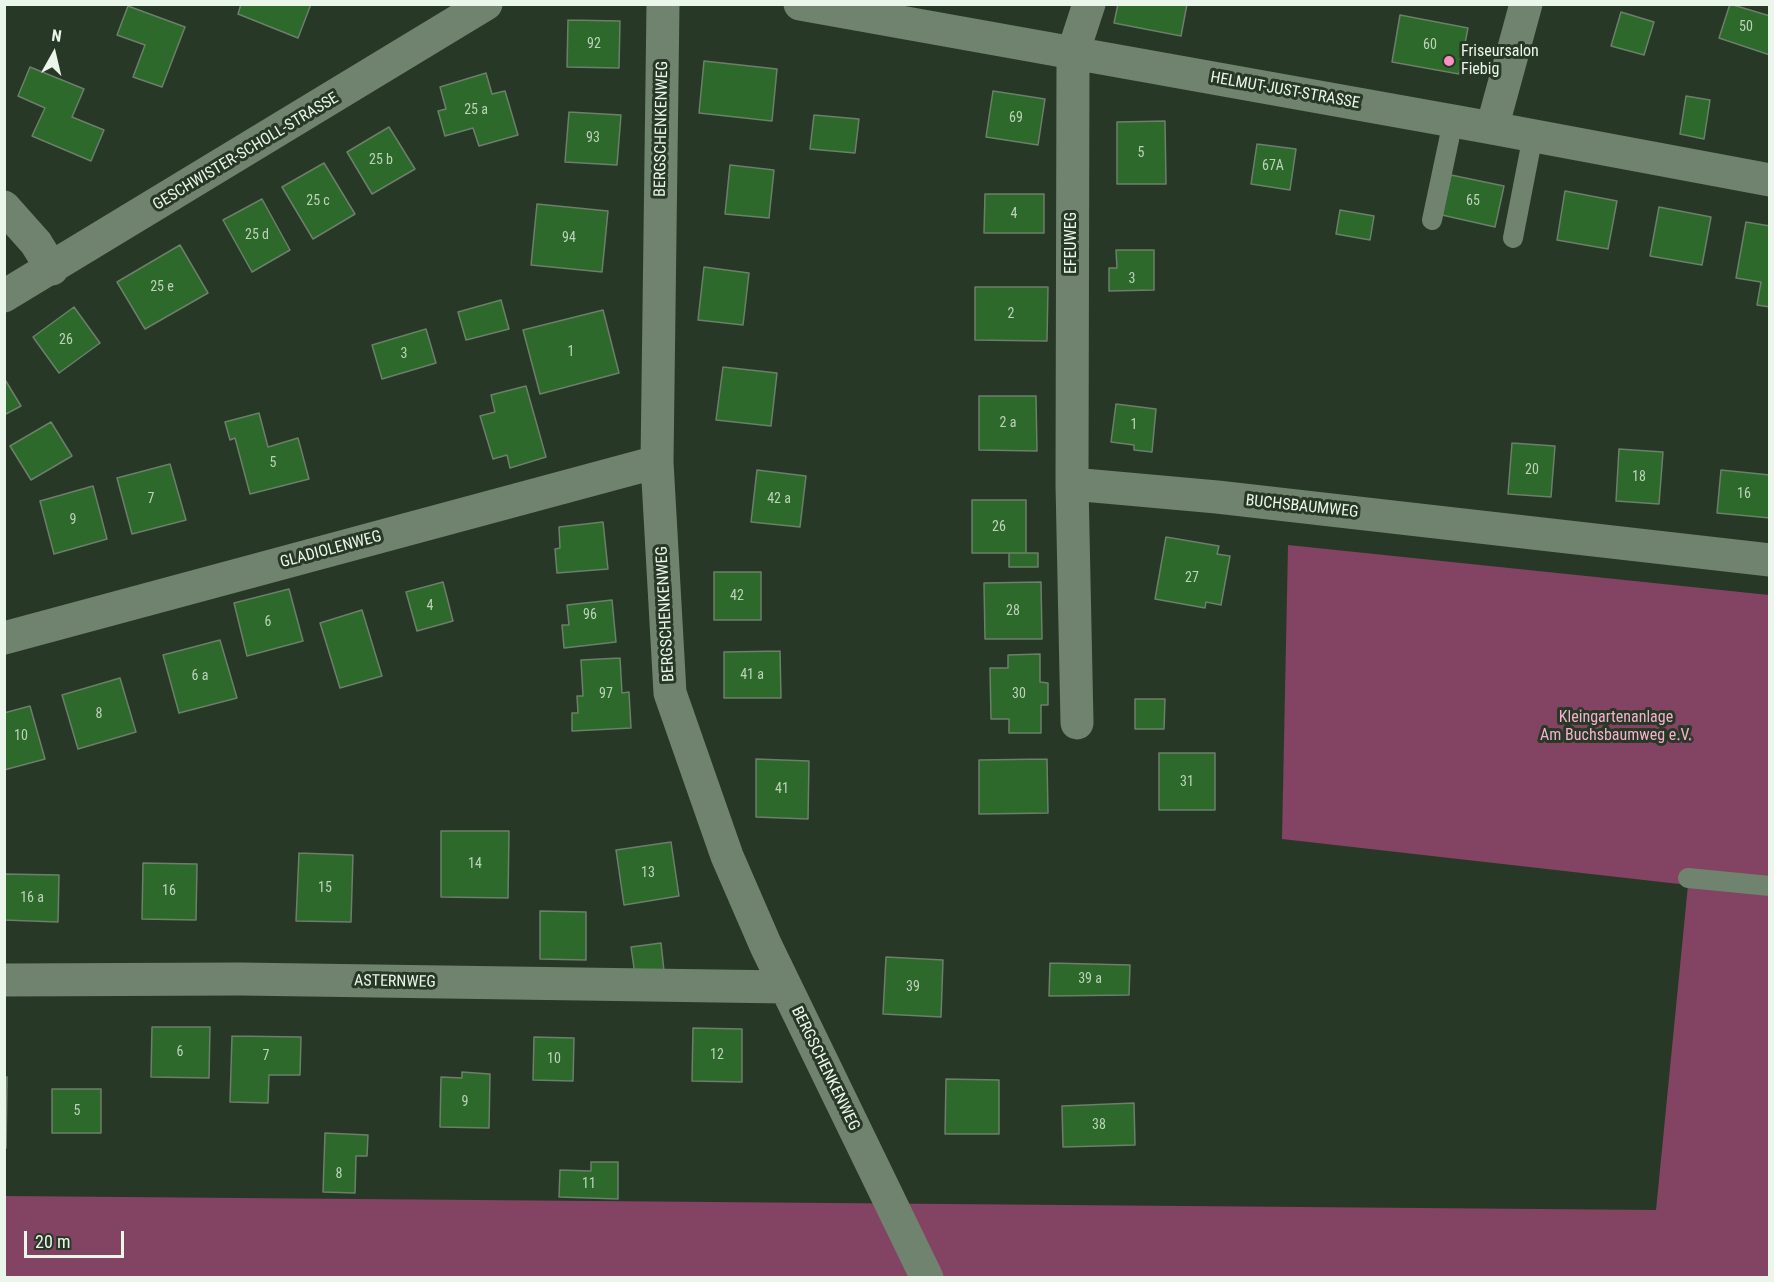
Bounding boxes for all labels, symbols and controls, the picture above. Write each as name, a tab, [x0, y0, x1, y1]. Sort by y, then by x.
house number: 50	[1739, 19, 1753, 35]
north arrow	[24, 24, 84, 84]
text: N	[50, 26, 63, 46]
house number: 92	[587, 36, 601, 52]
house number: 60	[1423, 37, 1437, 53]
place label: Friseursalon Fiebig	[1461, 42, 1539, 80]
marker: Friseursalon Fiebig	[1442, 54, 1456, 68]
street label: BERGSCHENKENWEG	[651, 61, 673, 197]
street label: HELMUT-JUST-STRASSE	[1209, 68, 1361, 114]
street label: GESCHWISTER-SCHOLL-STRASSE	[150, 89, 342, 215]
house number: 25 a	[464, 102, 488, 118]
house number: 69	[1009, 110, 1023, 126]
house number: 93	[586, 130, 600, 146]
house number: 5	[1138, 145, 1144, 161]
house number: 25 b	[369, 152, 393, 168]
house number: 67A	[1262, 158, 1284, 174]
house number: 25 c	[306, 193, 330, 209]
house number: 65	[1466, 193, 1480, 209]
house number: 4	[1011, 206, 1017, 222]
street label: EFEUWEG	[1062, 212, 1082, 274]
house number: 25 d	[245, 227, 269, 243]
house number: 94	[562, 230, 576, 246]
house number: 3	[1129, 271, 1135, 287]
house number: 25 e	[150, 279, 174, 295]
house number: 2	[1008, 306, 1014, 322]
house number: 26	[59, 332, 73, 348]
house number: 1	[568, 344, 574, 360]
house number: 3	[401, 346, 407, 362]
house number: 2 a	[1000, 415, 1016, 431]
house number: 1	[1131, 417, 1137, 433]
house number: 5	[270, 455, 276, 471]
house number: 20	[1525, 462, 1539, 478]
house number: 18	[1632, 469, 1646, 485]
house number: 16	[1737, 486, 1751, 502]
house number: 7	[148, 491, 154, 507]
house number: 42 a	[767, 491, 791, 507]
street label: BUCHSBAUMWEG	[1245, 492, 1359, 522]
house number: 9	[70, 512, 76, 528]
house number: 26	[992, 519, 1006, 535]
street label: GLADIOLENWEG	[278, 527, 384, 573]
street label: BERGSCHENKENWEG	[653, 546, 679, 682]
house number: 27	[1185, 570, 1199, 586]
house number: 42	[730, 588, 744, 604]
house number: 4	[427, 598, 433, 614]
house number: 28	[1006, 603, 1020, 619]
house number: 96	[583, 607, 597, 623]
house number: 6	[265, 614, 271, 630]
house number: 41 a	[740, 667, 764, 683]
house number: 6 a	[192, 668, 208, 684]
house number: 97	[599, 686, 613, 702]
house number: 30	[1012, 686, 1026, 702]
house number: 8	[96, 706, 102, 722]
park label: Kleingartenanlage Am Buchsbaumweg e.V.	[1540, 708, 1692, 746]
house number: 10	[14, 728, 28, 744]
house number: 31	[1180, 774, 1194, 790]
house number: 41	[775, 781, 789, 797]
house number: 14	[468, 856, 482, 872]
house number: 13	[641, 865, 655, 881]
house number: 15	[318, 880, 332, 896]
house number: 16	[162, 883, 176, 899]
house number: 16 a	[20, 890, 44, 906]
house number: 39 a	[1078, 971, 1102, 987]
street label: ASTERNWEG	[354, 972, 436, 992]
house number: 39	[906, 979, 920, 995]
street label: BERGSCHENKENWEG	[787, 1004, 863, 1134]
house number: 6	[177, 1044, 183, 1060]
house number: 12	[710, 1047, 724, 1063]
house number: 7	[263, 1048, 269, 1064]
house number: 10	[547, 1051, 561, 1067]
house number: 9	[462, 1094, 468, 1110]
house number: 5	[74, 1103, 80, 1119]
house number: 38	[1092, 1117, 1106, 1133]
house number: 8	[336, 1166, 342, 1182]
house number: 11	[582, 1176, 596, 1192]
scale bar	[27, 1219, 128, 1257]
text: 20 m	[35, 1231, 70, 1252]

